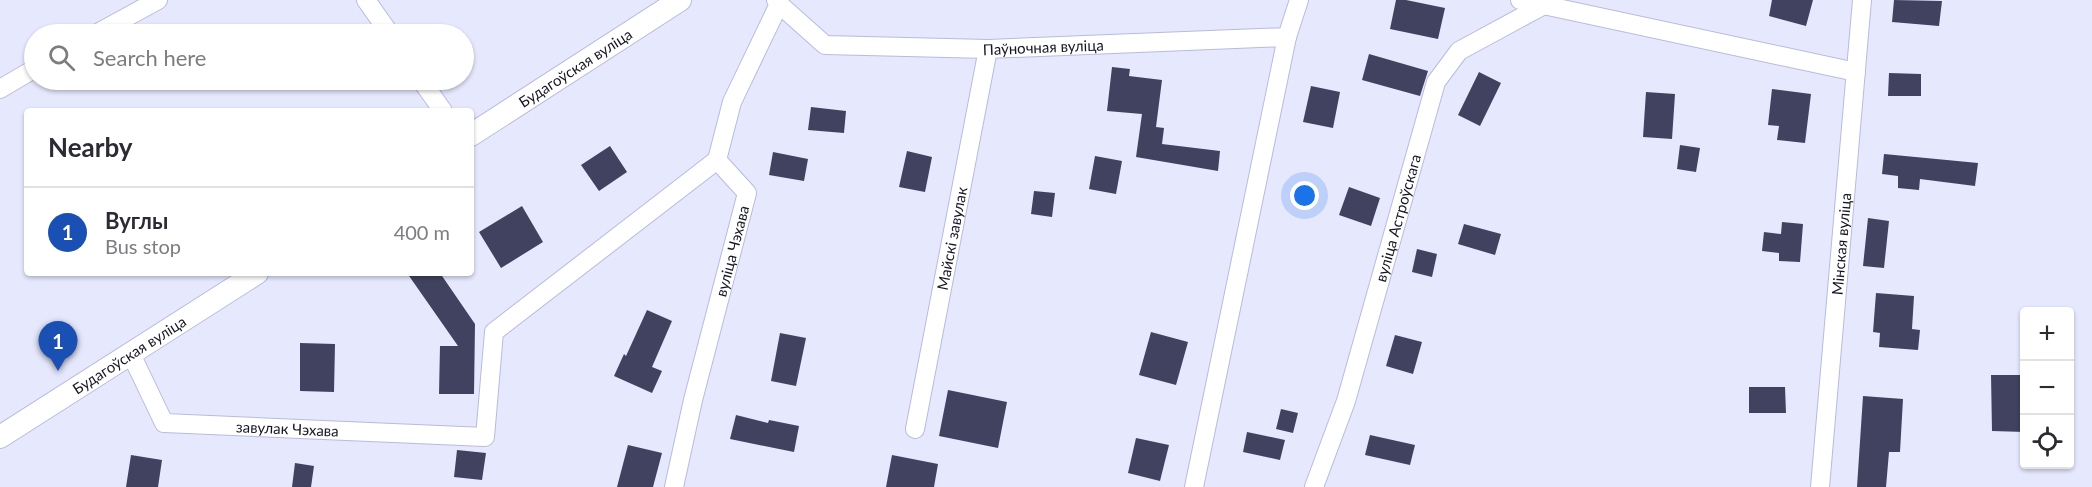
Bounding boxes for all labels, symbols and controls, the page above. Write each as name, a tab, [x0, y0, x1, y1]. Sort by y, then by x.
search box	[24, 24, 474, 90]
street label: Будагоўская вуліца	[515, 25, 635, 111]
street label: Паўночная вуліца	[982, 35, 1104, 58]
icon: search	[45, 41, 78, 74]
text: Search here	[93, 44, 206, 71]
text: Nearby	[48, 131, 133, 163]
street label: вуліца Астроўскага	[1371, 152, 1424, 284]
your location	[1290, 181, 1319, 210]
street label: Майскі завулак	[933, 185, 970, 292]
street label: Мінская вуліца	[1828, 192, 1854, 296]
street label: вуліца Чэхава	[711, 203, 752, 299]
text: Вуглы	[105, 207, 168, 234]
text: 1	[62, 220, 73, 244]
text: 400 m	[394, 220, 450, 244]
text: Bus stop	[105, 234, 181, 258]
map controls	[2020, 307, 2074, 469]
button: +	[2020, 307, 2074, 361]
street label: Будагоўская вуліца	[69, 312, 189, 398]
pin: 1	[38, 322, 78, 371]
button: −	[2020, 361, 2074, 415]
button: locate	[2020, 415, 2074, 469]
street label: завулак Чэхава	[236, 417, 339, 440]

